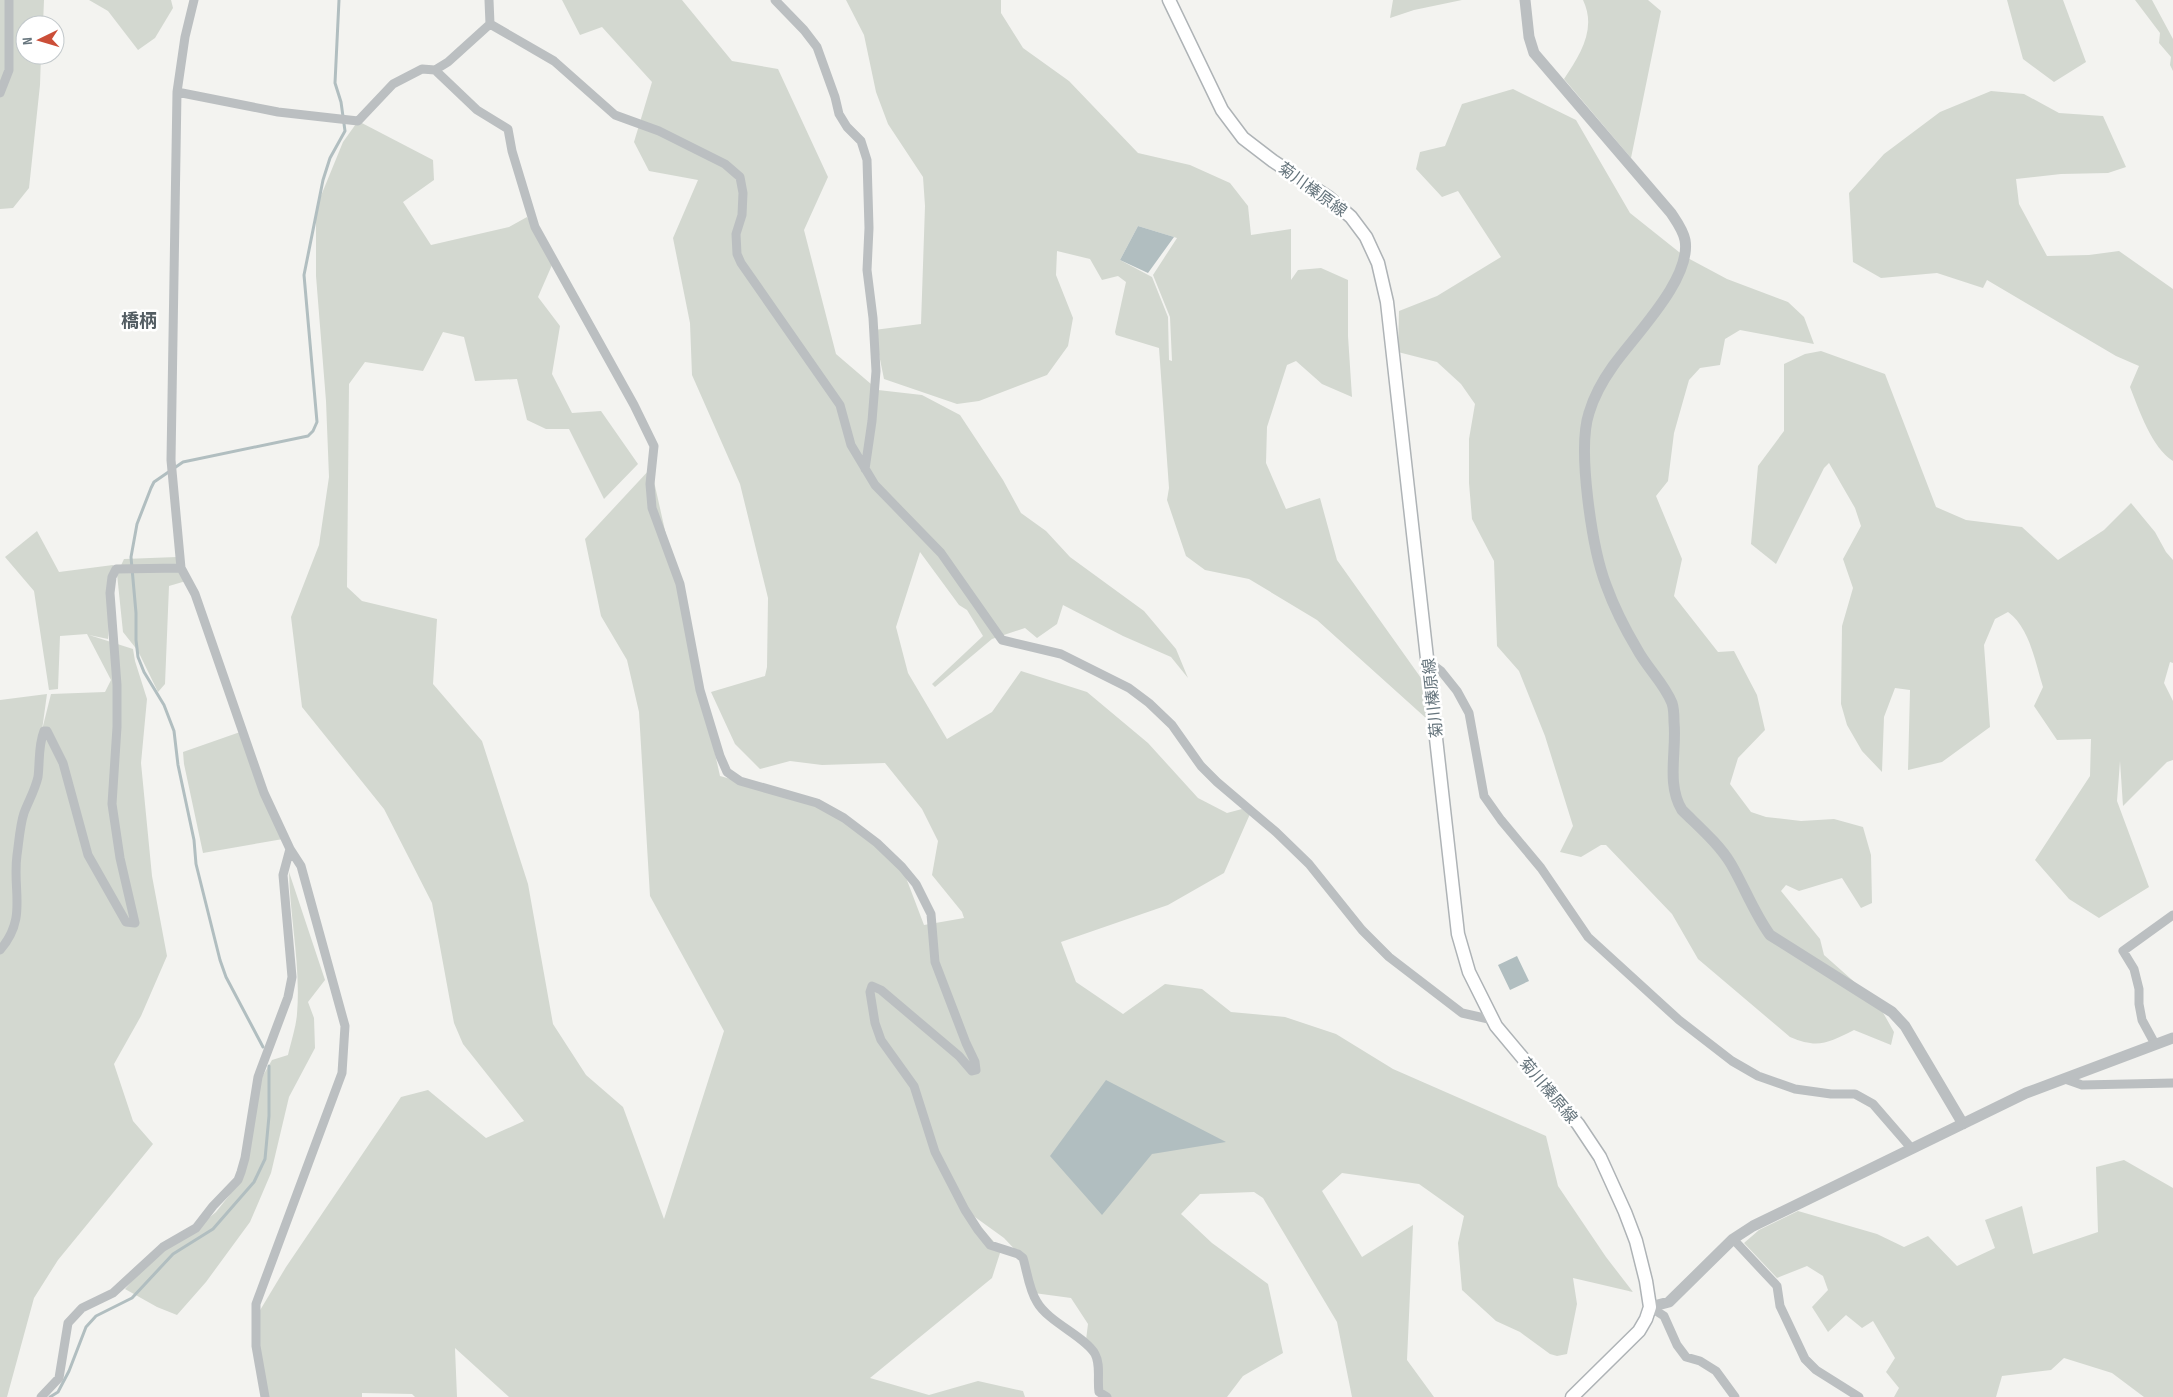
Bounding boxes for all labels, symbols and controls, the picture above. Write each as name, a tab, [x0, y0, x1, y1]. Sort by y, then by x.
north arrow	[15, 15, 65, 65]
text: N	[19, 37, 36, 46]
street label: 菊川榛原線	[1274, 159, 1350, 221]
district label: 橋柄	[121, 311, 157, 332]
street label: 菊川榛原線	[1420, 657, 1447, 739]
street label: 菊川榛原線	[1515, 1054, 1581, 1128]

